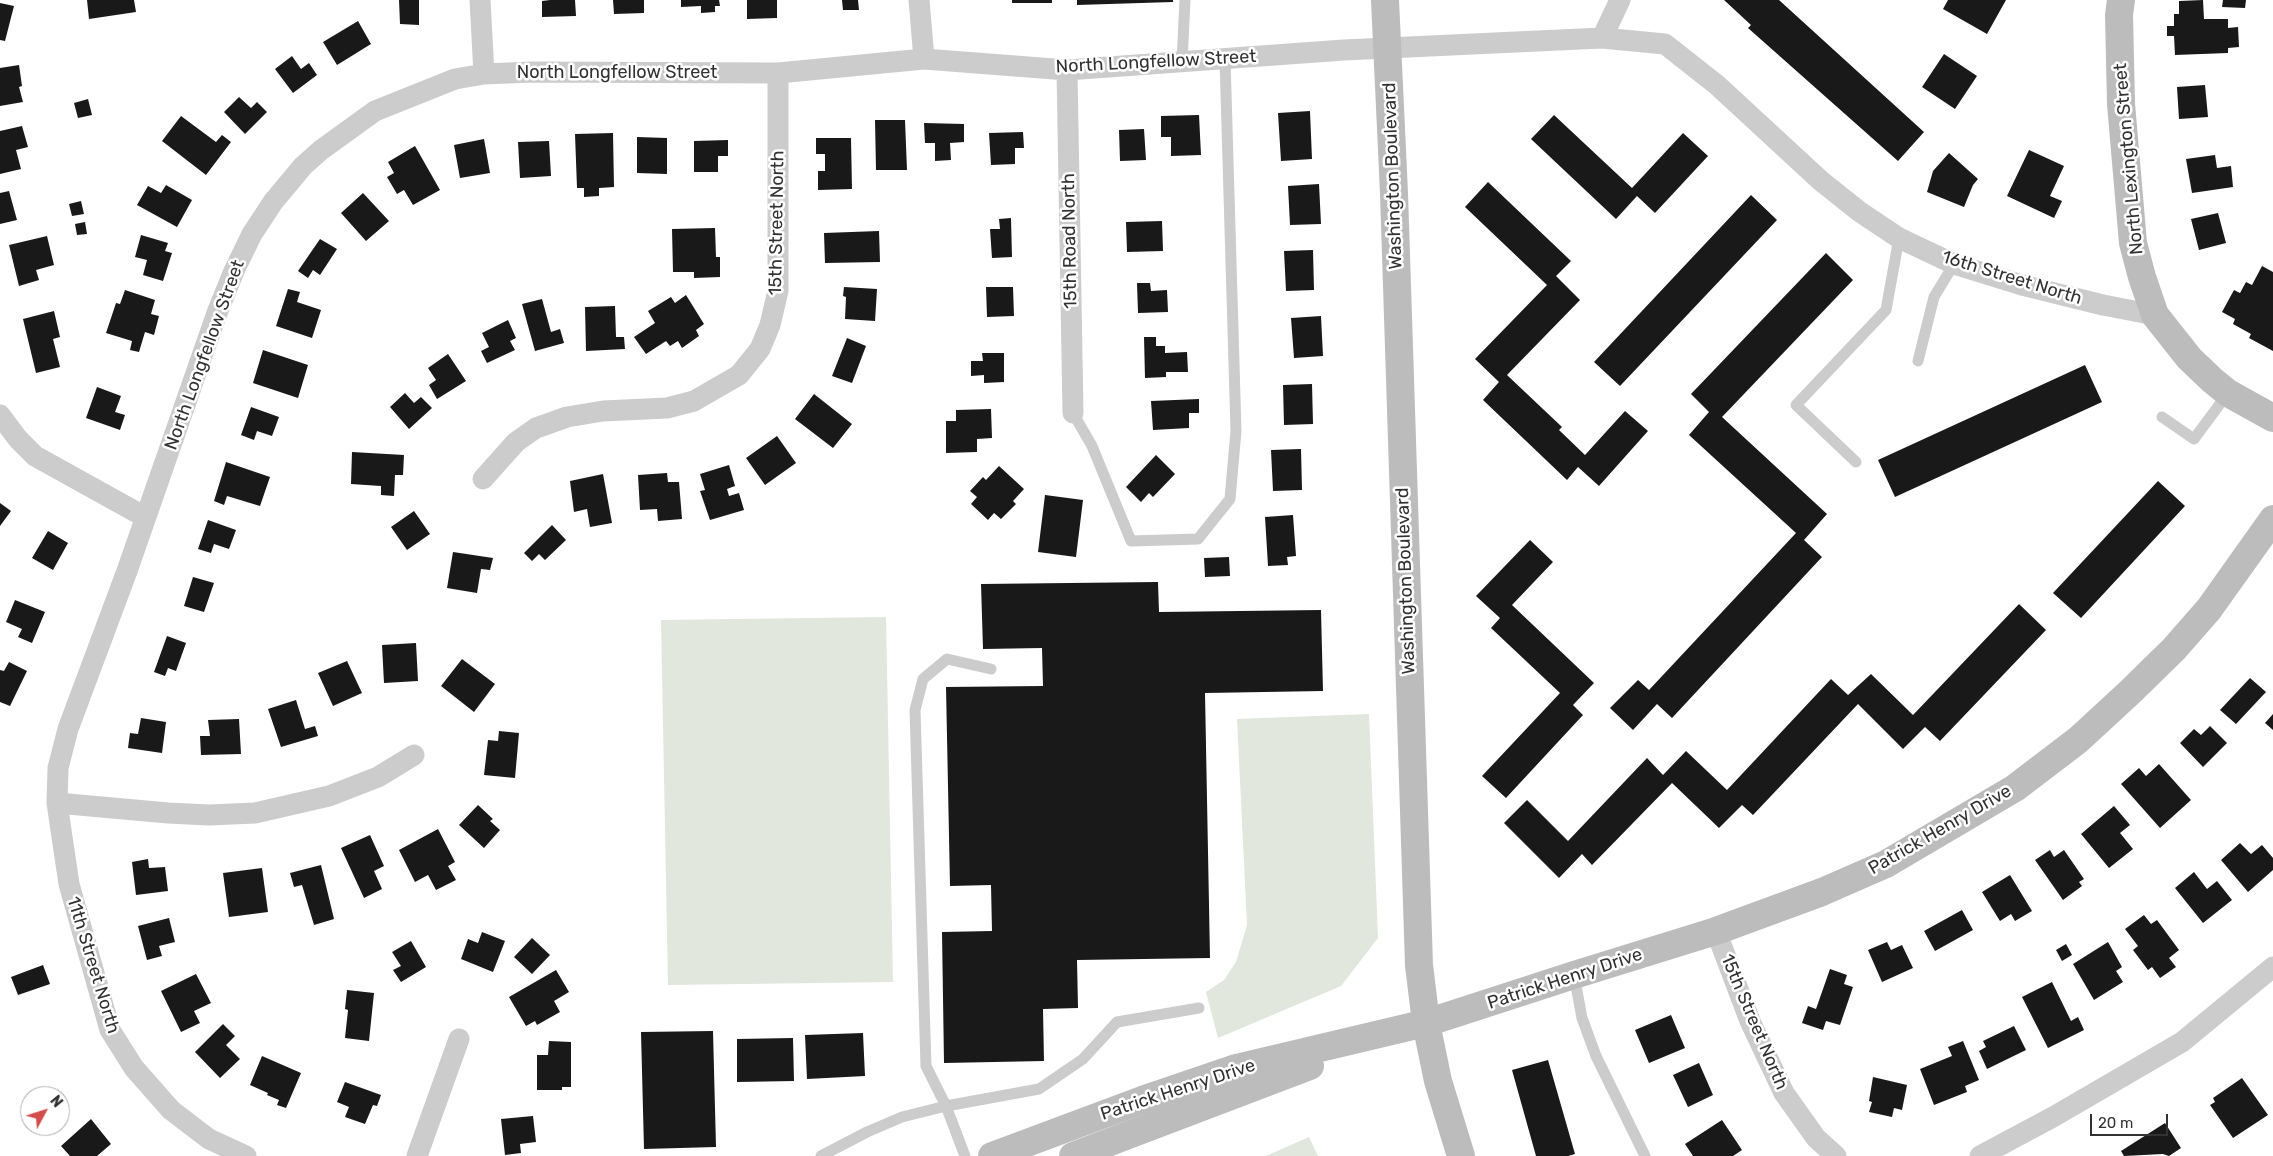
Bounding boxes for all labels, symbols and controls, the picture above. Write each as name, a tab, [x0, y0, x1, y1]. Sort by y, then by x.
street label: North Longfellow Street	[1055, 46, 1257, 78]
street label: North Longfellow Street	[517, 62, 717, 84]
street label: North Lexington Street	[2110, 62, 2148, 256]
street label: Washington Boulevard	[1379, 82, 1407, 270]
street label: 15th Street North	[765, 150, 789, 296]
street label: 15th Road North	[1058, 173, 1082, 309]
street label: 16th Street North	[1939, 246, 2085, 310]
street label: North Longfellow Street	[161, 257, 249, 453]
street label: Washington Boulevard	[1392, 487, 1420, 675]
street label: Patrick Henry Drive	[1865, 780, 2015, 880]
street label: 11th Street North	[62, 894, 124, 1036]
street label: Patrick Henry Drive	[1485, 944, 1645, 1014]
street label: 15th Street North	[1716, 951, 1792, 1093]
street label: Patrick Henry Drive	[1098, 1055, 1258, 1125]
north arrow	[20, 1086, 70, 1136]
text: N	[46, 1092, 66, 1111]
scale bar	[2093, 1104, 2170, 1136]
text: 20 m	[2098, 1114, 2133, 1132]

